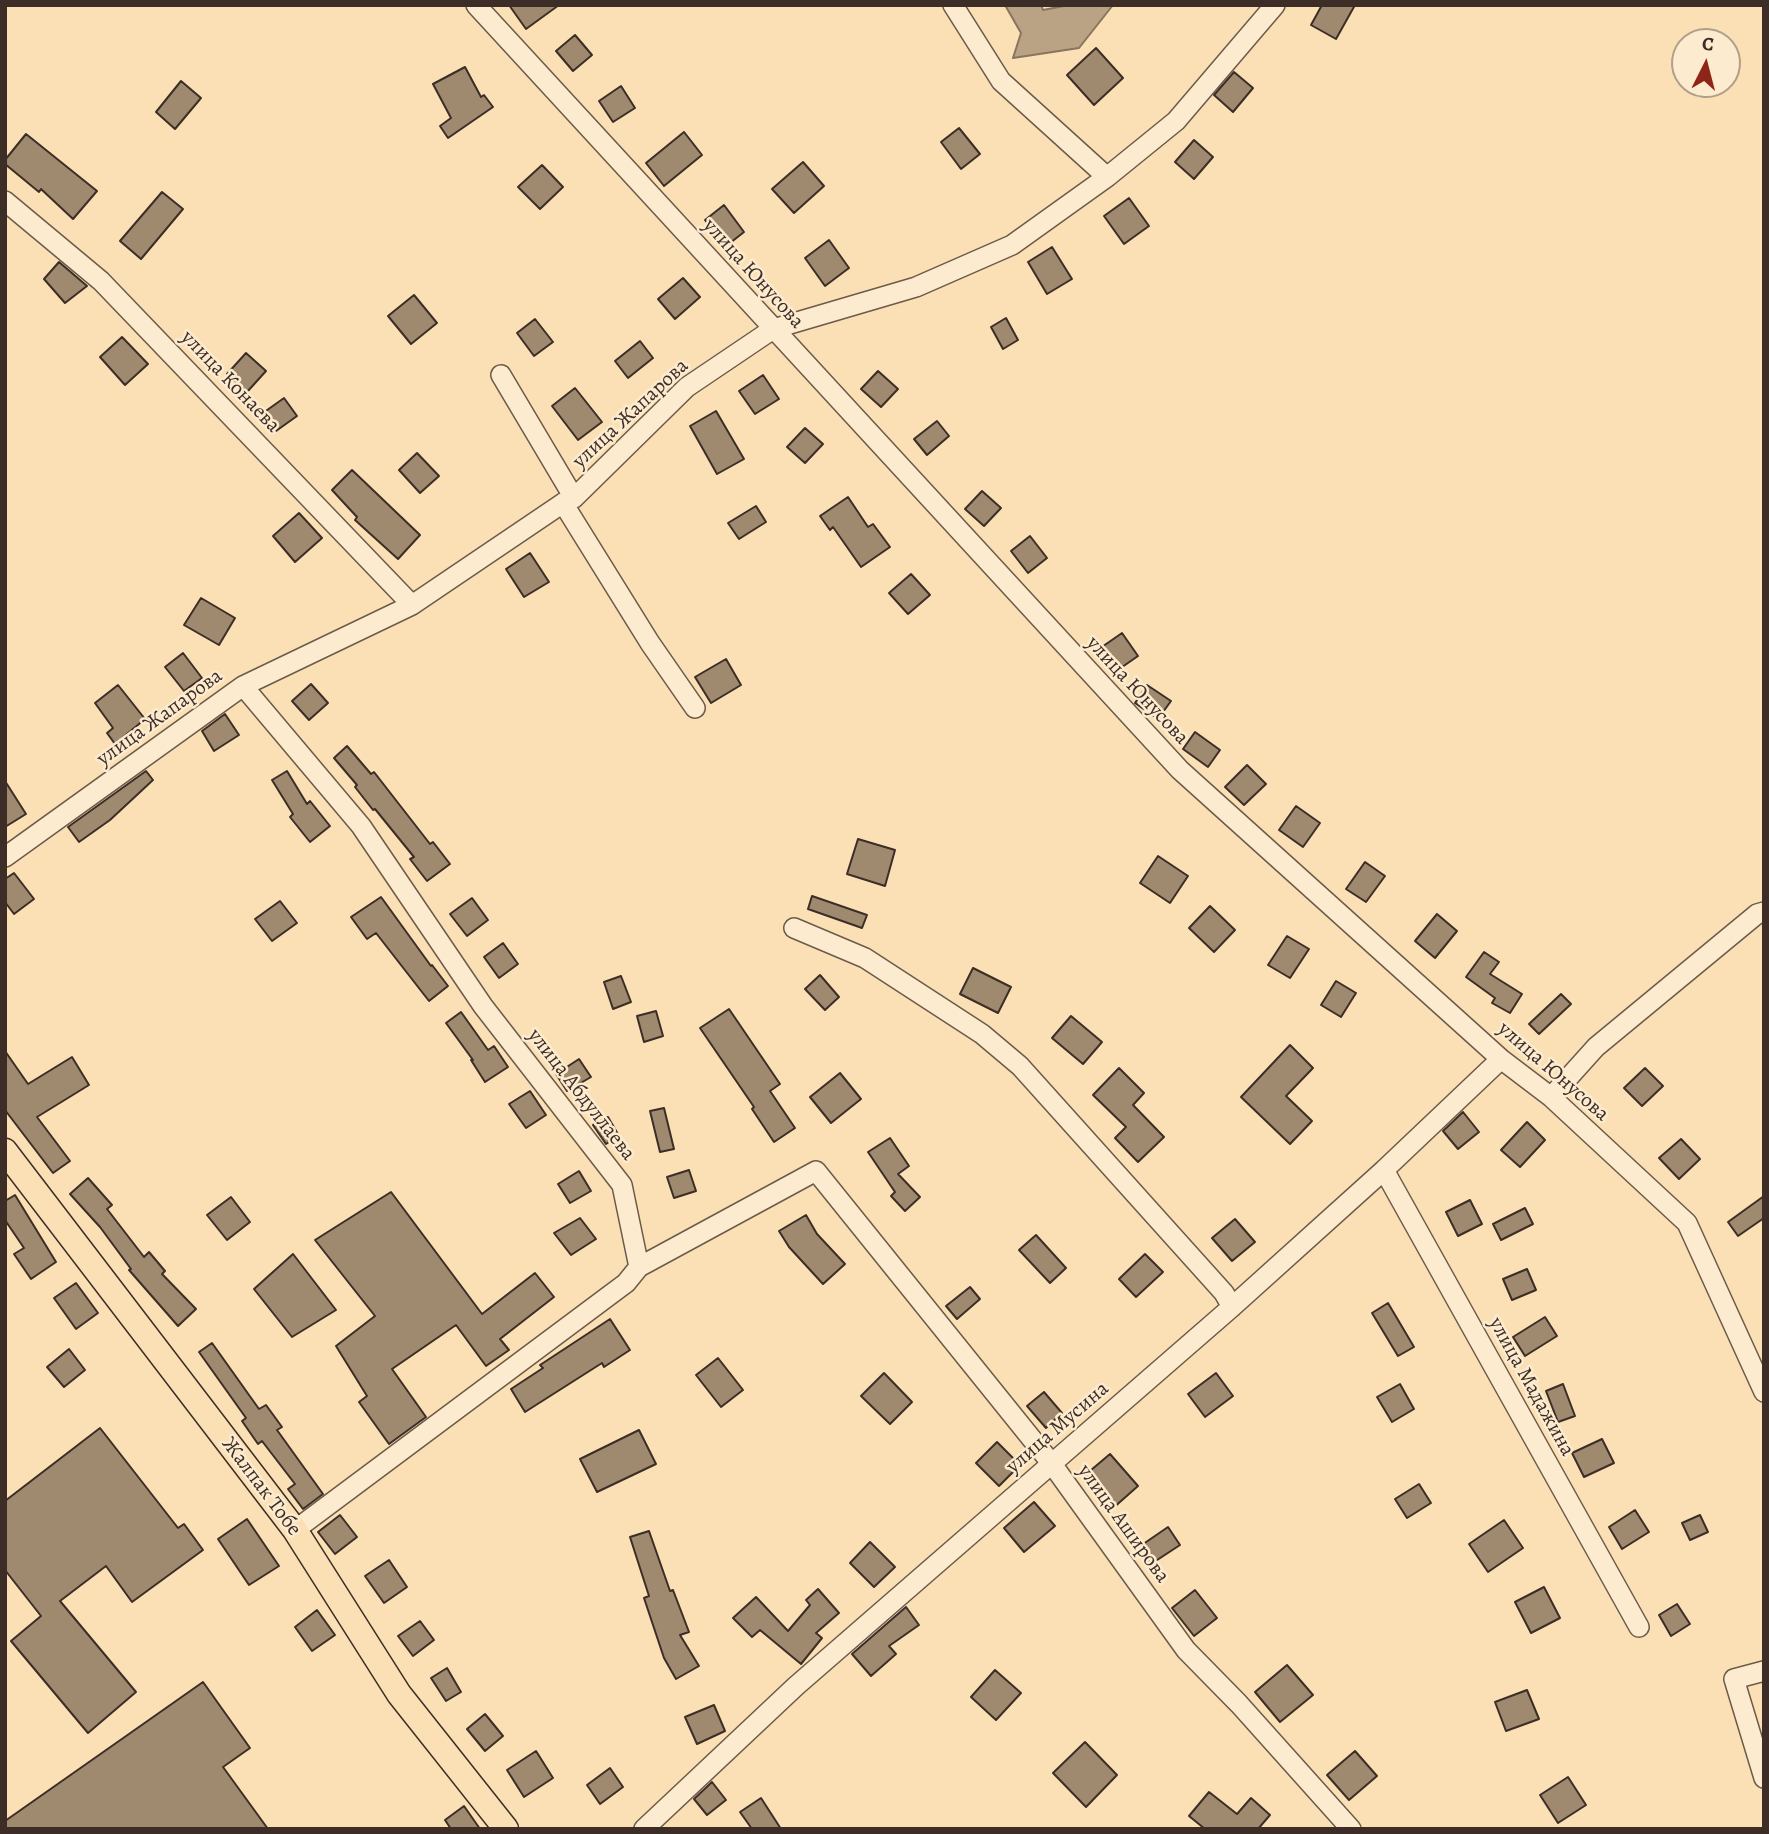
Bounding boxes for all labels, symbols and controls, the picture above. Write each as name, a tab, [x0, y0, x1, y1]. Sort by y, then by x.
north arrow	[1671, 28, 1741, 98]
text: С	[1701, 31, 1715, 58]
street label: улица Юнусова	[697, 214, 809, 334]
street label: улица Конаева	[175, 326, 285, 438]
street label: улица Жапарова	[568, 354, 694, 474]
street label: улица Юнусова	[1080, 631, 1194, 751]
street label: улица Жапарова	[92, 664, 228, 772]
street label: улица Юнусова	[1492, 1017, 1614, 1127]
street label: улица Абдуллаева	[522, 1024, 640, 1166]
street label: улица Мадажина	[1482, 1313, 1580, 1461]
street label: улица Мусина	[1002, 1377, 1114, 1479]
street label: Жалпак Тобе	[216, 1433, 306, 1541]
street label: улица Аширова	[1072, 1460, 1174, 1588]

